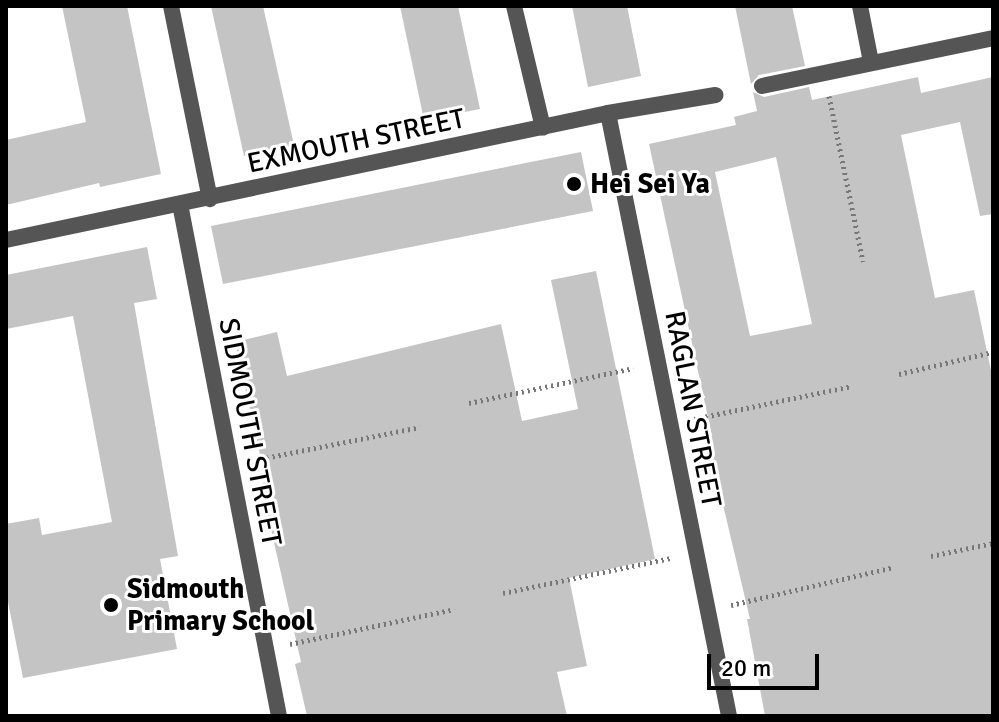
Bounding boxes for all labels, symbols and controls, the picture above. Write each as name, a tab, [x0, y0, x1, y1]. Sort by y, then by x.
street label: EXMOUTH STREET	[244, 102, 468, 180]
place label: Hei Sei Ya	[590, 167, 710, 201]
marker: Hei Sei Ya	[565, 175, 583, 193]
street label: RAGLAN STREET	[658, 308, 728, 510]
street label: SIDMOUTH STREET	[211, 315, 289, 549]
place label: Sidmouth Primary School	[127, 572, 314, 638]
marker: Sidmouth Primary School	[102, 596, 120, 614]
scale bar	[711, 638, 823, 688]
text: 20 m	[721, 653, 771, 683]

